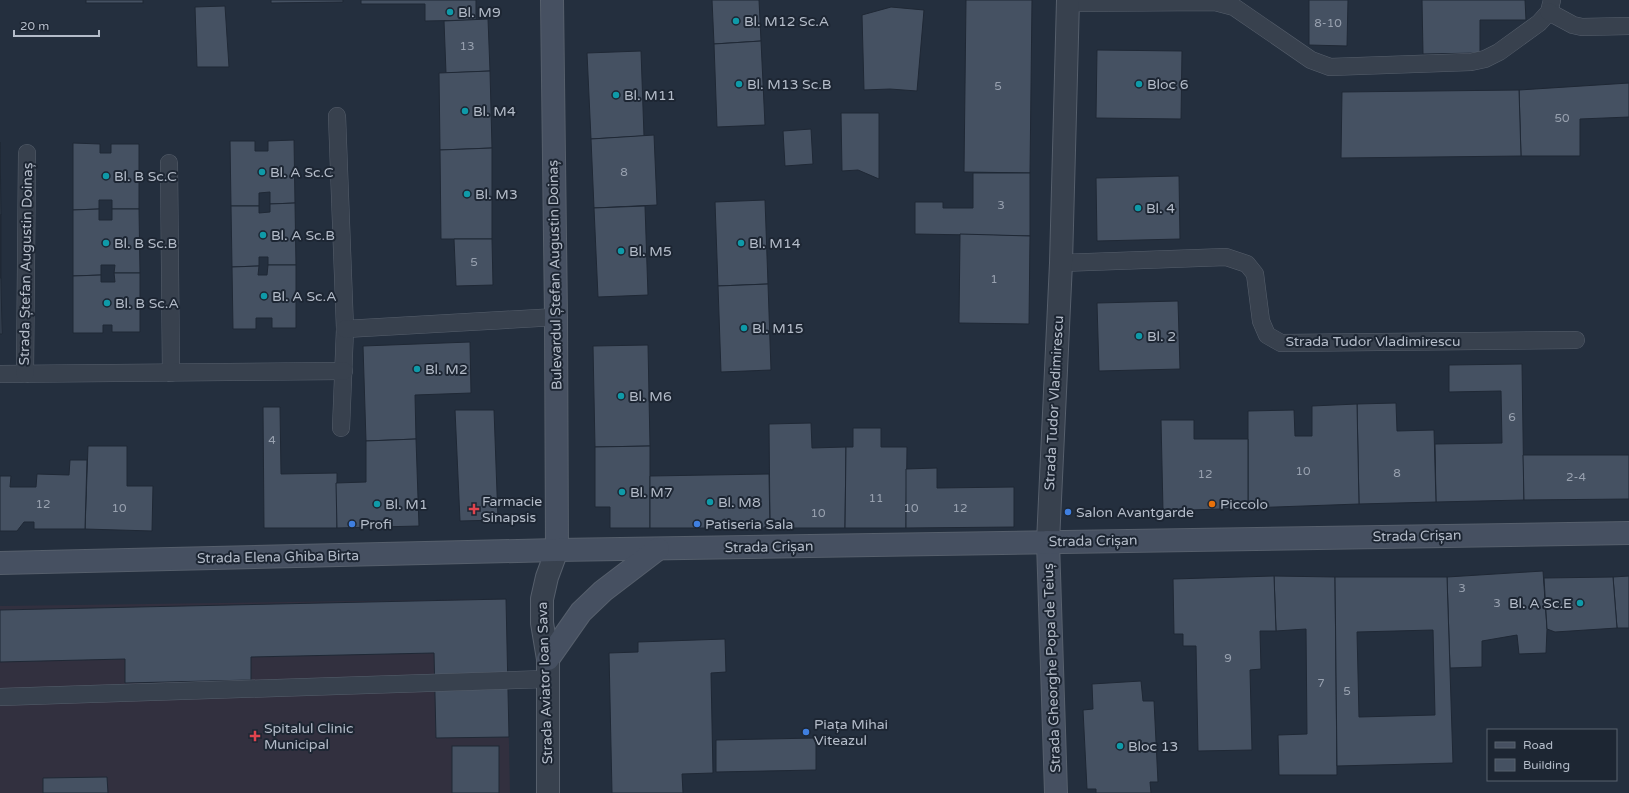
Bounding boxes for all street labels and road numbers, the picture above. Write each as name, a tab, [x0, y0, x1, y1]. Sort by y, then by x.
street label: Bulevardul Ștefan Augustin Doinaș	[544, 160, 566, 390]
street label: Strada Ștefan Augustin Doinaș	[16, 162, 36, 366]
street label: Strada Tudor Vladimirescu	[1041, 315, 1067, 491]
street label: Strada Tudor Vladimirescu	[1285, 333, 1461, 350]
street label: Strada Crișan	[1372, 527, 1462, 545]
street label: Strada Crișan	[1048, 532, 1138, 550]
street label: Strada Crișan	[724, 538, 814, 556]
street label: Strada Elena Ghiba Birta	[197, 547, 359, 567]
street label: Strada Gheorghe Popa de Teiuș	[1040, 563, 1064, 773]
street label: Strada Aviator Ioan Sava	[534, 602, 556, 764]

